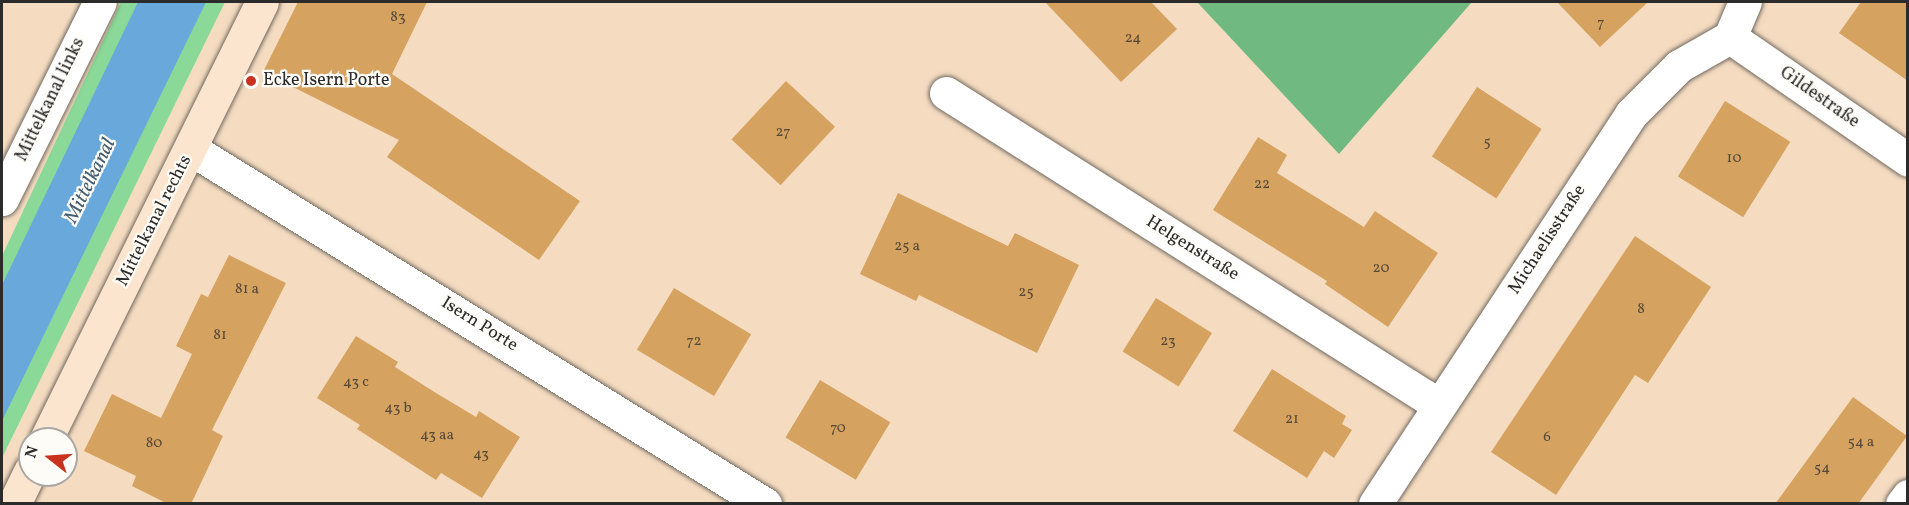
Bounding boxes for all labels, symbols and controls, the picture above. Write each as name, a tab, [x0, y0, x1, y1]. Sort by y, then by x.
house number: 83	[390, 9, 406, 27]
house number: 7	[1597, 15, 1605, 33]
house number: 24	[1125, 30, 1141, 48]
street label: Mittelkanal links	[12, 35, 90, 165]
street label: Gildestraße	[1775, 63, 1863, 133]
place label: Ecke Isern Porte	[263, 70, 389, 92]
marker: Ecke Isern Porte	[244, 74, 258, 88]
house number: 27	[776, 124, 790, 142]
house number: 5	[1483, 134, 1491, 152]
water label: Mittelkanal	[60, 135, 122, 227]
house number: 10	[1727, 150, 1741, 168]
street label: Mittelkanal rechts	[113, 152, 197, 290]
house number: 22	[1254, 176, 1270, 194]
street label: Michaelisstraße	[1505, 181, 1591, 299]
street label: Helgenstraße	[1141, 212, 1243, 286]
house number: 25 a	[894, 238, 920, 256]
house number: 20	[1373, 260, 1389, 278]
house number: 81 a	[235, 281, 259, 299]
house number: 25	[1018, 284, 1034, 302]
street label: Isern Porte	[437, 293, 521, 357]
house number: 8	[1637, 301, 1645, 319]
house number: 81	[213, 327, 227, 345]
house number: 72	[686, 333, 702, 351]
house number: 23	[1160, 333, 1176, 351]
house number: 43 c	[343, 374, 369, 392]
house number: 43 b	[384, 400, 412, 418]
house number: 21	[1285, 411, 1299, 429]
house number: 70	[830, 420, 846, 438]
north arrow	[18, 427, 78, 487]
house number: 43 aa	[420, 427, 454, 445]
house number: 6	[1543, 429, 1551, 447]
house number: 54 a	[1848, 434, 1874, 452]
house number: 80	[146, 435, 162, 453]
text: N	[20, 444, 45, 461]
house number: 43	[473, 446, 489, 464]
house number: 54	[1814, 460, 1830, 478]

